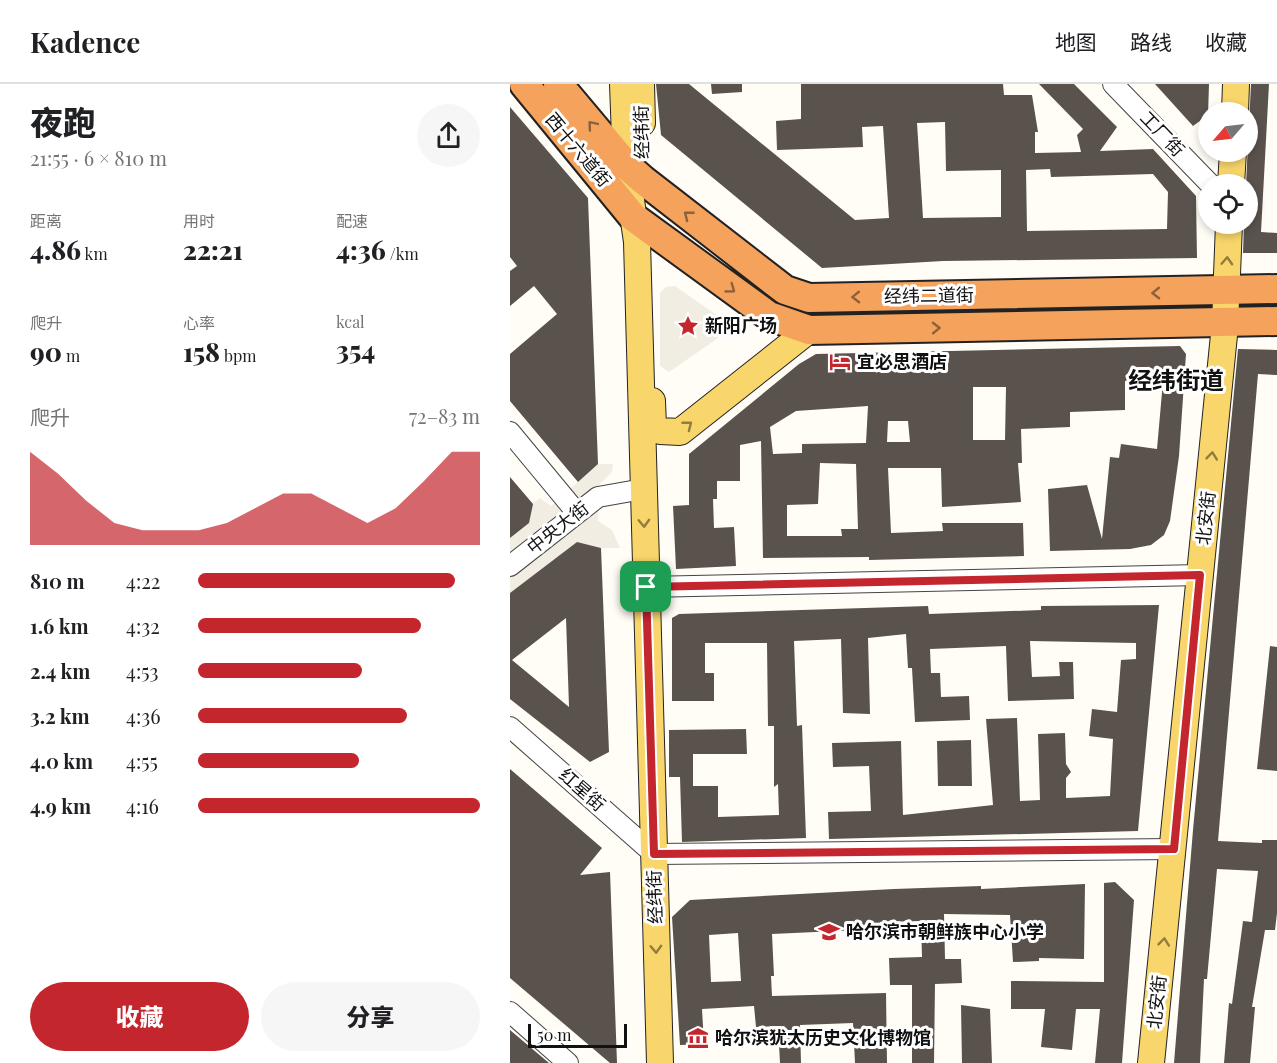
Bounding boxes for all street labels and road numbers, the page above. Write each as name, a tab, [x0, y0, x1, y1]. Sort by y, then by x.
street label: 经纬街	[629, 105, 653, 159]
street label: 工厂街	[1135, 106, 1190, 161]
street label: 西十六道街	[541, 107, 617, 192]
street label: 经纬二道街	[884, 282, 974, 308]
street label: 北安街	[1190, 490, 1220, 546]
street label: 中央大街	[522, 496, 593, 559]
street label: 红星街	[554, 762, 611, 816]
street label: 经纬街	[641, 870, 667, 924]
street label: 北安街	[1141, 974, 1171, 1030]

